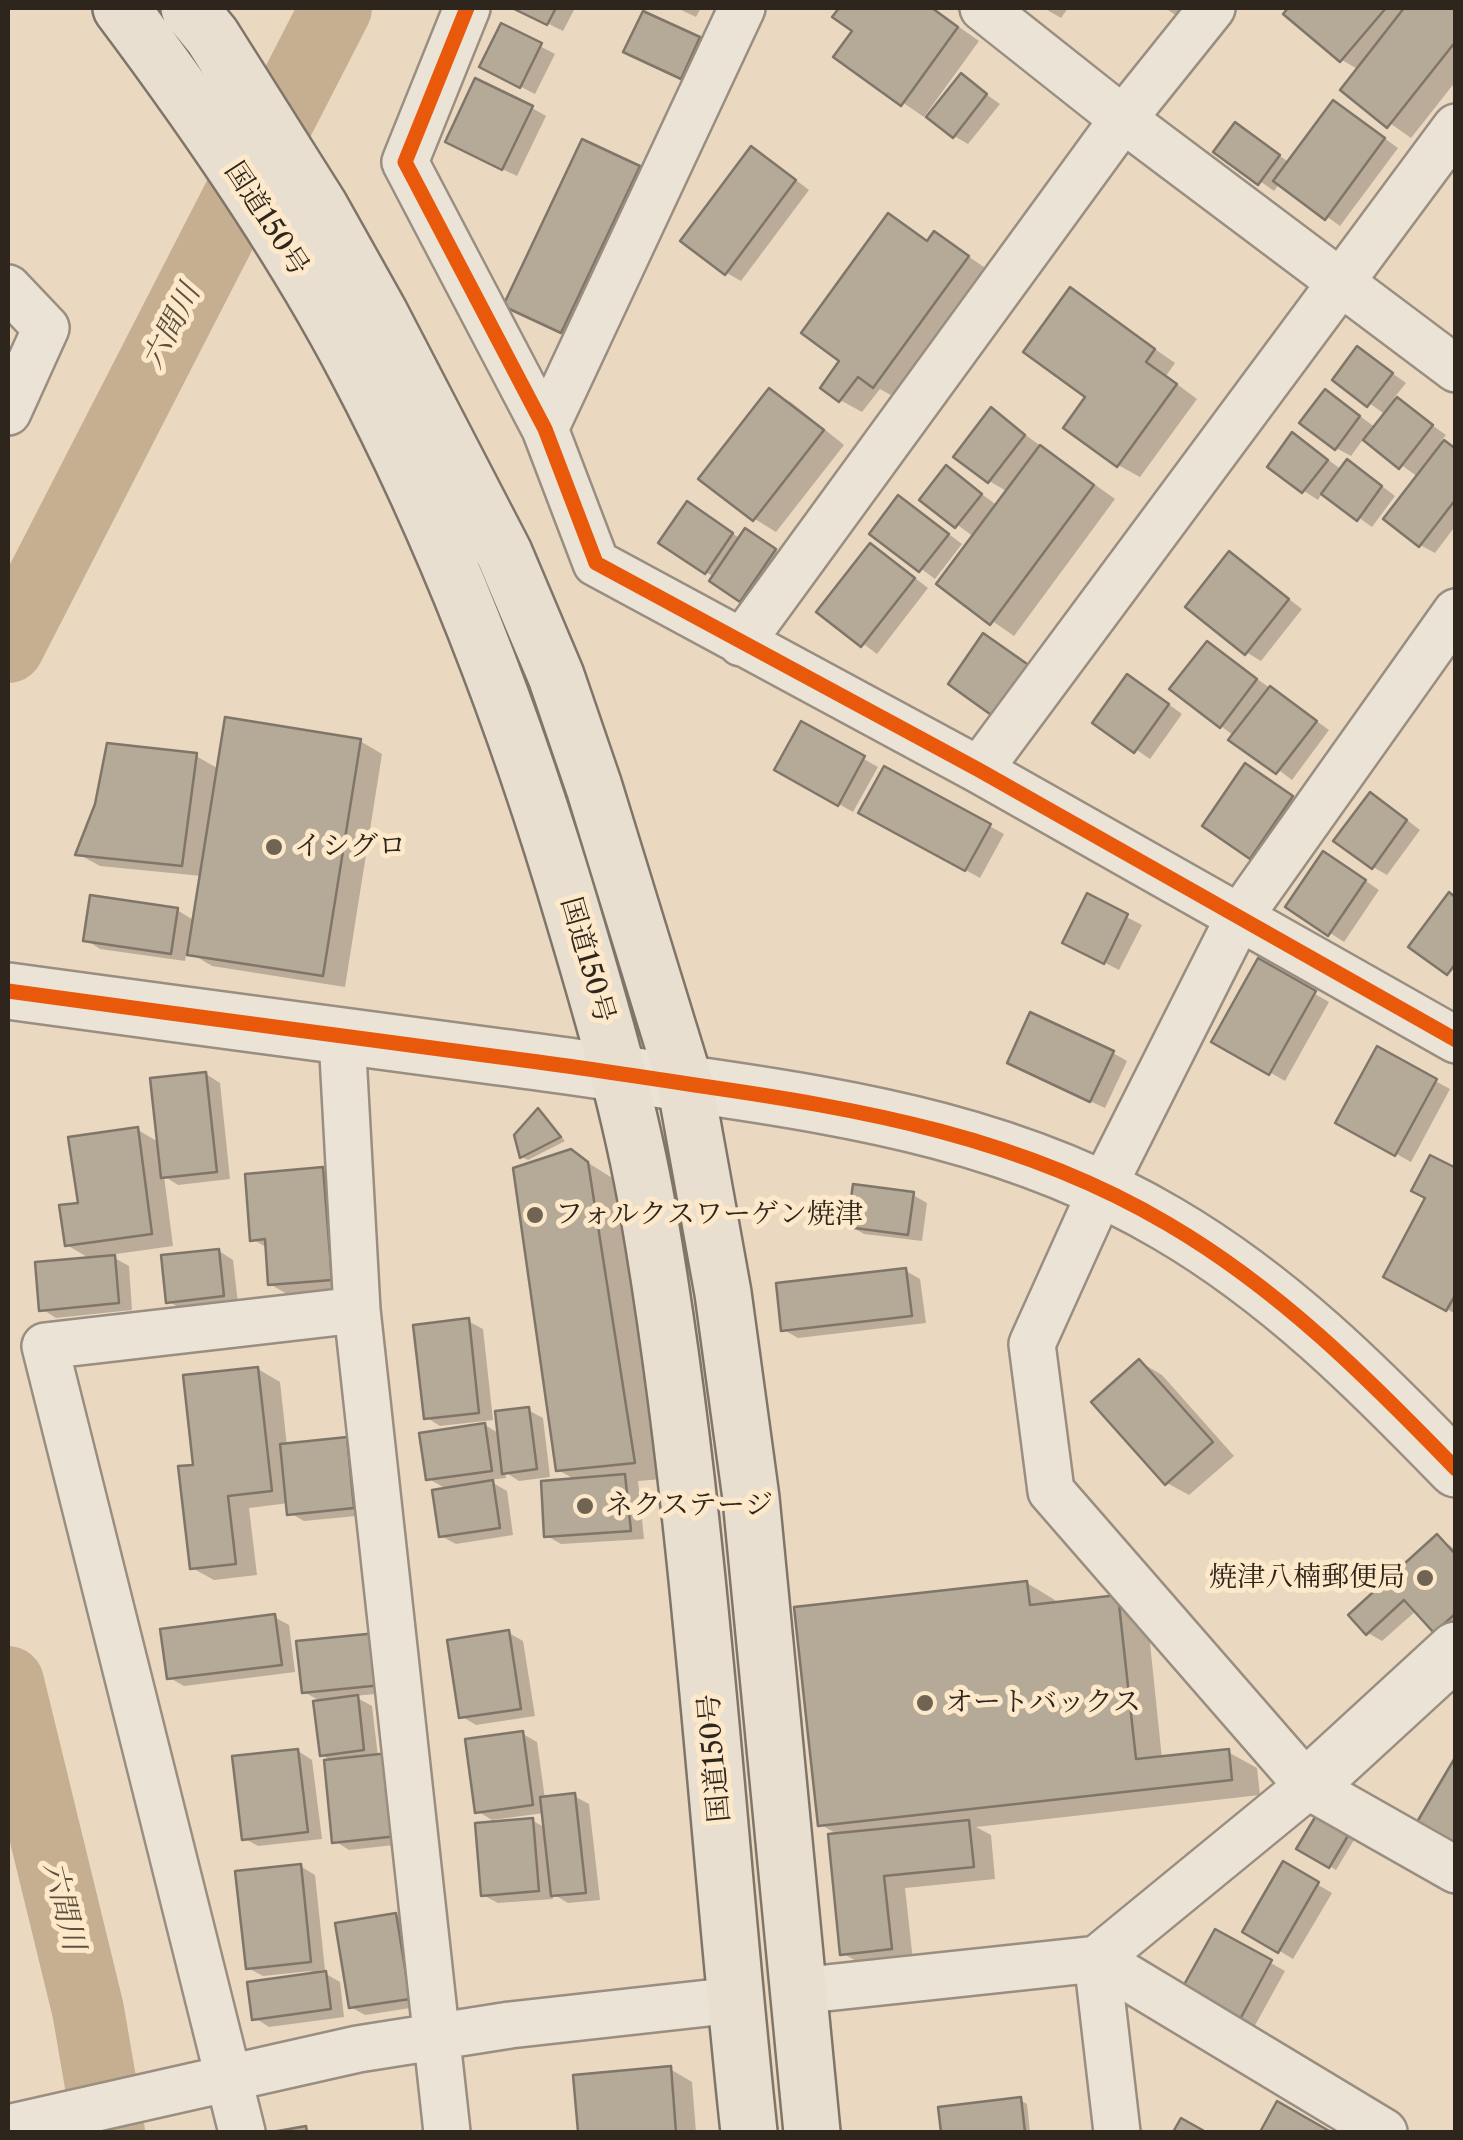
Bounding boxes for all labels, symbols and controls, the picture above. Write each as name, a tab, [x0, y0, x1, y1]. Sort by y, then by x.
street label: 国道150号	[217, 156, 315, 282]
water label: 六間川	[136, 279, 208, 375]
place label: イシグロ	[294, 830, 406, 864]
marker: イシグロ	[263, 836, 285, 858]
street label: 国道150号	[553, 893, 621, 1027]
place label: フォルクスワーゲン焼津	[555, 1198, 863, 1232]
marker: フォルクスワーゲン焼津	[524, 1204, 546, 1226]
place label: ネクステージ	[605, 1489, 773, 1523]
marker: ネクステージ	[574, 1495, 596, 1517]
place label: 焼津八楠郵便局	[1209, 1561, 1405, 1595]
marker: 焼津八楠郵便局	[1414, 1567, 1436, 1589]
place label: オートバックス	[945, 1686, 1141, 1720]
street label: 国道150号	[693, 1692, 737, 1824]
marker: オートバックス	[914, 1692, 936, 1714]
water label: 六間川	[35, 1858, 91, 1954]

